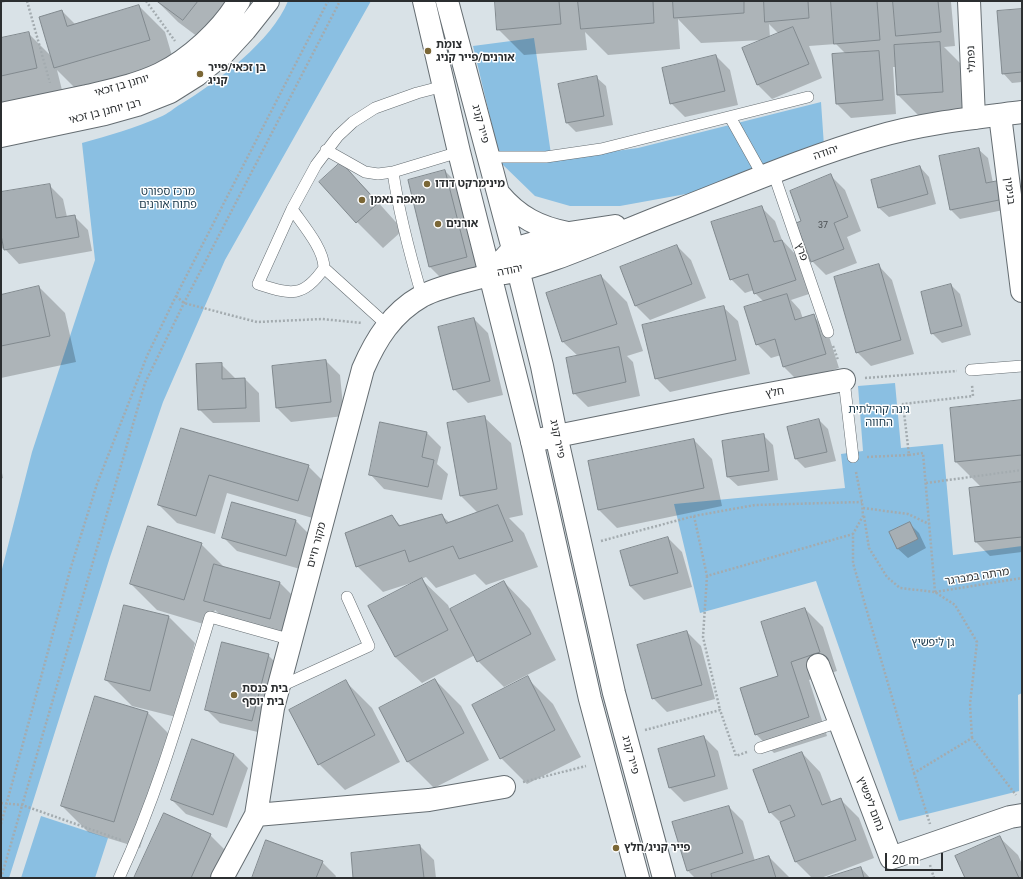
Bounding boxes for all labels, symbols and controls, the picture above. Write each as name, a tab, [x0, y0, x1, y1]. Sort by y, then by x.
place label: צומת אורנים/פייר קניג	[436, 38, 515, 64]
street label: נפתלי	[965, 45, 979, 73]
marker: צומת אורנים/פייר קניג	[423, 46, 433, 56]
place label: בן זכאי/פייר קניג	[208, 61, 266, 87]
marker: בן זכאי/פייר קניג	[195, 69, 205, 79]
street label: יוחנן בן זכאי	[93, 72, 151, 100]
street label: רבן יוחנן בן זכאי	[67, 97, 143, 127]
street label: פייר קניג	[468, 103, 492, 145]
street label: יהודה	[812, 143, 840, 163]
place label: מינימרקט דודו	[435, 177, 505, 191]
street label: בנימין	[1001, 177, 1017, 205]
marker: מינימרקט דודו	[422, 179, 432, 189]
park label: מרכז ספורט פתוח אורנים	[139, 185, 197, 211]
place label: מאפה נאמן	[370, 193, 425, 207]
marker: מאפה נאמן	[357, 195, 367, 205]
place label: אורנים	[446, 217, 478, 231]
marker: אורנים	[433, 219, 443, 229]
house number: 37	[818, 221, 828, 231]
street label: פרץ	[792, 241, 810, 263]
street label: יהודה	[496, 262, 524, 280]
street label: חלץ	[764, 385, 786, 401]
park label: גינה קהילתית החווה	[848, 403, 910, 429]
street label: פייר קניג	[546, 418, 568, 460]
street label: מקור חיים	[305, 521, 329, 569]
street label: מרתה במברגר	[944, 565, 1010, 589]
park label: גן ליפשיץ	[912, 636, 954, 650]
place label: בית כנסת בית יוסף	[242, 682, 288, 708]
marker: בית כנסת בית יוסף	[229, 690, 239, 700]
street label: פייר קניג	[618, 734, 642, 776]
street label: נחום ליפשיץ	[854, 775, 886, 833]
place label: פייר קניג/חלץ	[624, 841, 691, 855]
marker: פייר קניג/חלץ	[611, 843, 621, 853]
scale bar	[887, 845, 945, 871]
text: 20 m	[892, 853, 919, 867]

